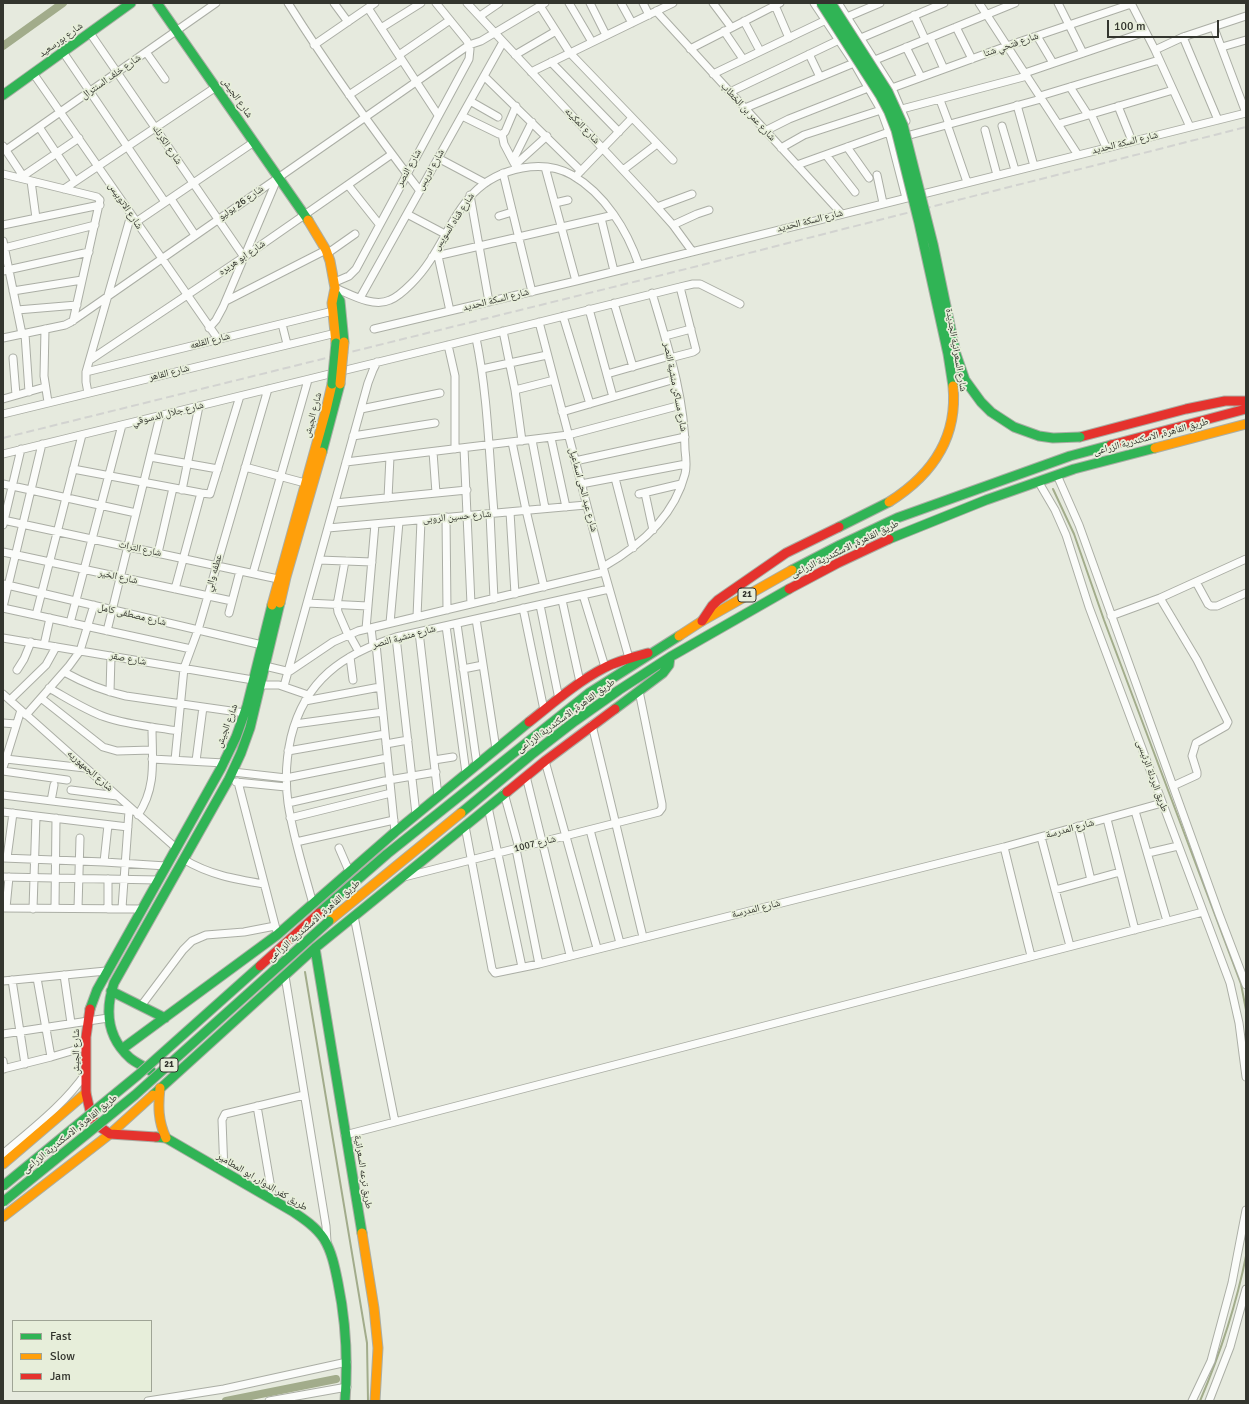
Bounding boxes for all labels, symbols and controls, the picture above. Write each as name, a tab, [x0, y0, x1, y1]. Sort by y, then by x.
scale bar	[1109, 12, 1221, 38]
text: 100 m	[1114, 19, 1146, 34]
street label: شارع بورسعيد	[37, 20, 85, 60]
street label: شارع فتحي شتا	[982, 30, 1040, 60]
street label: شارع خلف السنترال	[79, 52, 143, 102]
street label: شارع الجيش	[219, 76, 255, 120]
street label: شارع عمر بن الخطاب	[718, 80, 778, 144]
street label: شارع المكينه	[562, 105, 602, 147]
street label: شارع الكرنك	[150, 123, 184, 167]
street label: شارع السكة الحديد	[1091, 129, 1159, 157]
street label: شارع النصر	[394, 147, 424, 189]
street label: شارع ادريس	[415, 147, 447, 193]
street label: شارع الاتوبيس	[105, 181, 145, 231]
street label: شارع 26 يوليو	[216, 183, 266, 223]
street label: شارع قناه السويس	[431, 191, 477, 253]
street label: شارع السكة الحديد	[776, 207, 844, 235]
street label: شارع ابو هريره	[216, 238, 268, 278]
street label: شارع السكة الحديد	[462, 286, 530, 314]
street label: شارع السعرانية الجديدة	[943, 308, 969, 392]
street label: شارع القلعه	[189, 330, 231, 352]
street label: شارع مساكن منشية النصر	[660, 341, 690, 433]
street label: شارع القاهر	[148, 362, 190, 384]
street label: شارع الجيش	[301, 391, 325, 439]
street label: شارع جلال الدسوقي	[131, 399, 205, 429]
street label: طريق القاهرة, الاسكندرية الزراعى	[1092, 416, 1210, 458]
street label: شارع عبد الحى اسماعيل	[566, 447, 600, 533]
street label: شارع حسين الروبى	[422, 508, 492, 526]
street label: طريق القاهرة, الاسكندرية الزراعى	[789, 518, 901, 580]
street label: شارع التراث	[118, 539, 162, 559]
street label: عطفه والي	[203, 553, 225, 593]
street label: شارع الخير	[97, 567, 139, 587]
road number: 21	[738, 588, 756, 602]
street label: شارع مصطفى كامل	[97, 601, 167, 629]
street label: شارع منشية النصر	[371, 623, 437, 651]
street label: شارع صقر	[109, 650, 147, 668]
street label: طريق القاهرة, الاسكندرية الزراعى	[514, 676, 618, 756]
street label: شارع الجيش	[213, 702, 241, 750]
street label: طريق البردلة الرئيسى	[1133, 738, 1171, 814]
street label: شارع الجمهوريه	[65, 748, 115, 794]
street label: شارع المدرسة	[1045, 817, 1095, 841]
street label: شارع 1007	[513, 833, 557, 855]
street label: طريق القاهرة, الاسكندرية الزراعى	[265, 878, 363, 964]
street label: شارع المدرسة	[731, 897, 781, 921]
street label: شارع الجيش	[70, 1029, 82, 1075]
road number: 21	[160, 1058, 178, 1072]
street label: طريق القاهرة, الاسكندرية الزراعى	[20, 1092, 120, 1176]
street label: طريق ترعه السعرانية	[351, 1134, 375, 1210]
street label: طريق كفر الدوار, ابو المطامير	[214, 1150, 310, 1214]
legend	[12, 1320, 152, 1392]
text: Fast	[50, 1329, 71, 1344]
text: Slow	[50, 1349, 75, 1364]
text: Jam	[50, 1369, 71, 1384]

